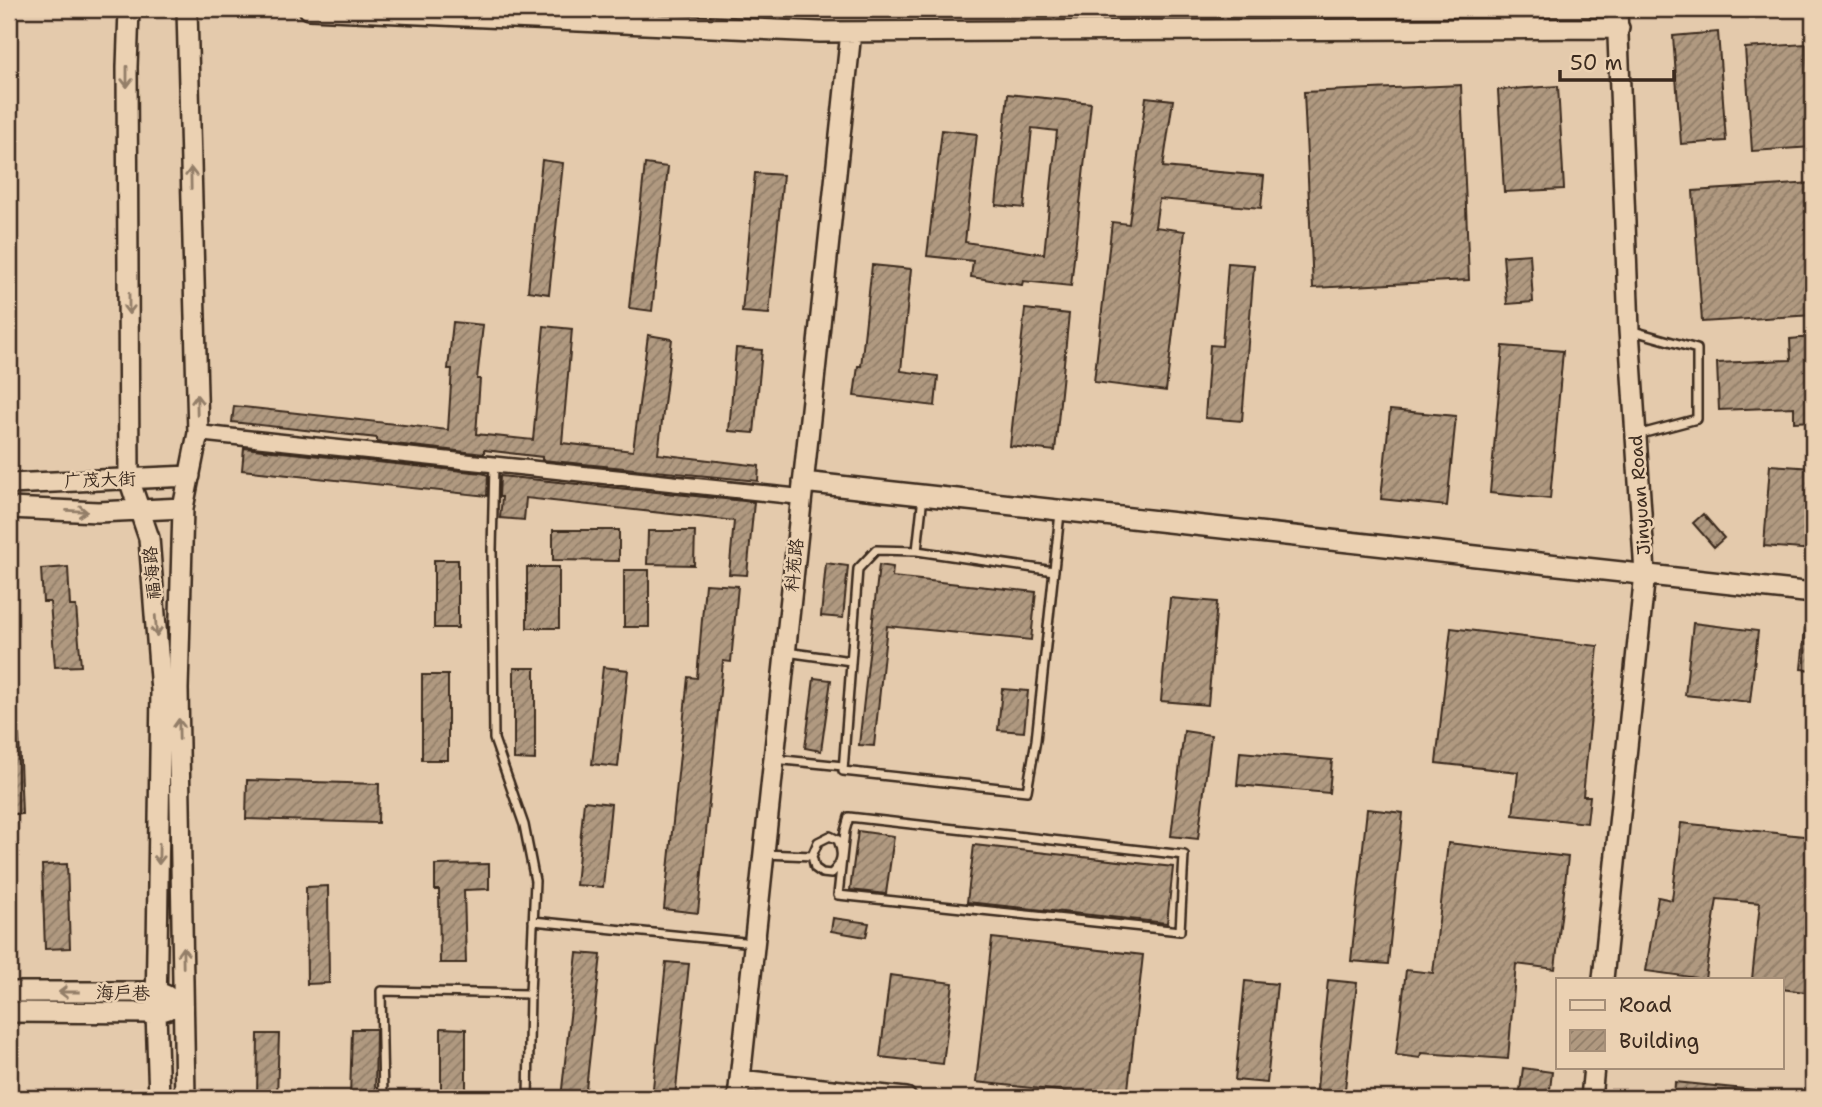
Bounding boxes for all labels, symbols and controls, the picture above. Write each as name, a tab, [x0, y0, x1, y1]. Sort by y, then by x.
scale bar	[1560, 38, 1673, 82]
text: 50 m	[1570, 49, 1623, 77]
one-way arrow	[120, 65, 134, 88]
one-way arrow	[185, 166, 198, 189]
one-way arrow	[122, 293, 136, 316]
one-way arrow	[190, 394, 204, 417]
street label: Jinyuan Road	[1624, 434, 1656, 556]
street label: 广茂大街	[64, 467, 136, 493]
one-way arrow	[65, 504, 88, 517]
street label: 科苑路	[779, 537, 809, 593]
street label: 福海路	[138, 545, 166, 601]
one-way arrow	[150, 614, 163, 637]
one-way arrow	[172, 718, 185, 741]
one-way arrow	[152, 842, 166, 865]
one-way arrow	[176, 945, 190, 968]
legend	[1556, 978, 1784, 1068]
street label: 海户巷	[96, 981, 150, 1005]
one-way arrow	[58, 985, 81, 999]
text: Road	[1619, 991, 1672, 1019]
text: Building	[1619, 1027, 1699, 1055]

